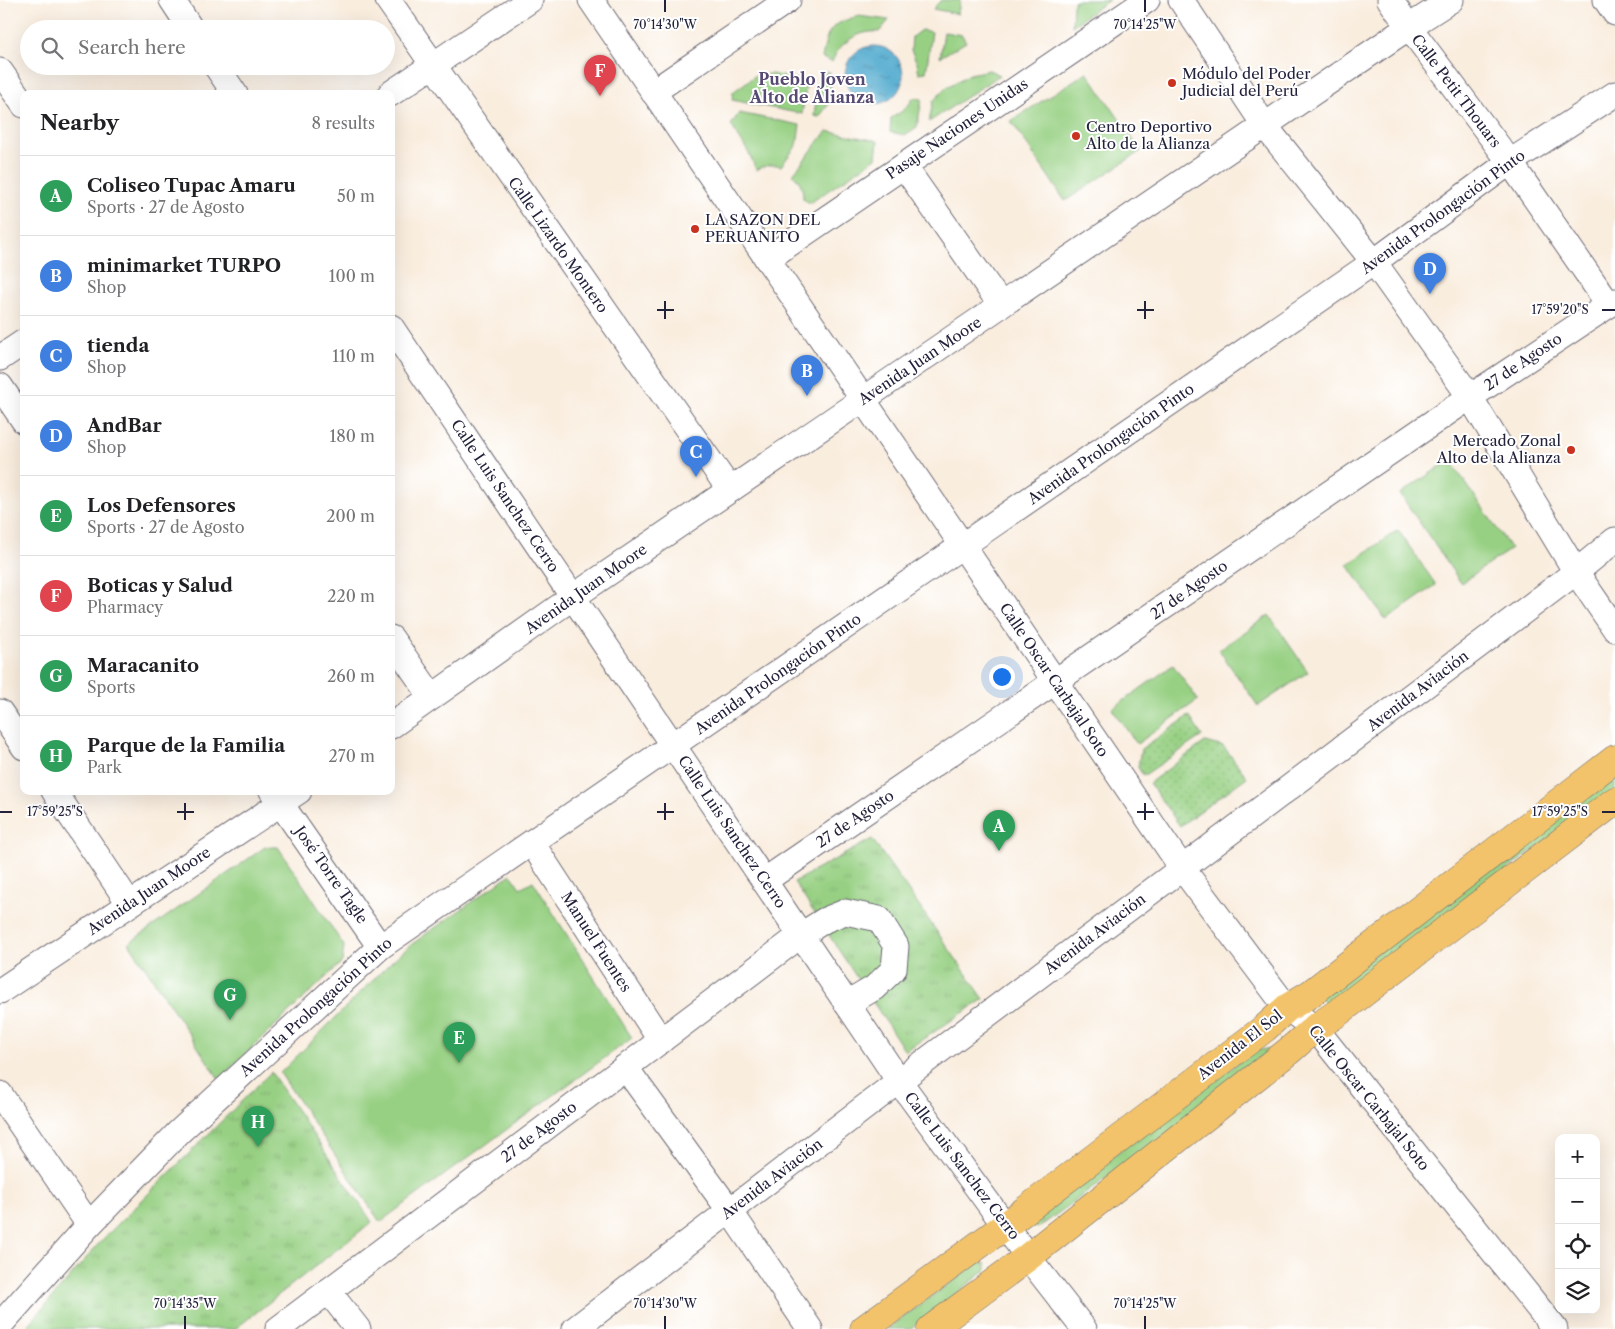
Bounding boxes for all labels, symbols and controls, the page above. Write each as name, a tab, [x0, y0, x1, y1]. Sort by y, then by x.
text: 70°14'30"W	[633, 17, 698, 32]
text: 70°14'25"W	[1114, 17, 1177, 32]
search box	[20, 20, 395, 75]
street label: Calle Petit Thouars	[1407, 30, 1505, 151]
icon: search	[38, 34, 66, 62]
text: Search here	[78, 36, 186, 59]
pin: F	[584, 55, 616, 96]
place label: Módulo del Poder Judicial del Perú	[1180, 64, 1311, 100]
district label: Pueblo Joven Alto de Alianza	[749, 69, 875, 107]
street label: Pasaje Naciones Unidas	[882, 74, 1031, 183]
marker: Módulo del Poder Judicial del Perú	[1166, 77, 1178, 89]
text: Nearby	[40, 110, 119, 135]
text: 8 results	[312, 113, 375, 133]
place label: Centro Deportivo Alto de la Alianza	[1085, 117, 1212, 153]
marker: Centro Deportivo Alto de la Alianza	[1070, 130, 1082, 142]
street label: Avenida Prolongación Pinto	[1356, 146, 1529, 278]
street label: Calle Lizardo Montero	[504, 173, 613, 316]
text: Coliseo Tupac Amaru	[87, 174, 296, 197]
text: A	[50, 186, 62, 206]
text: 50 m	[337, 186, 375, 206]
text: Sports · 27 de Agosto	[87, 197, 245, 217]
place label: LA SAZON DEL PERUANITO	[705, 210, 820, 246]
marker: LA SAZON DEL PERUANITO	[689, 223, 701, 235]
pin: D	[1414, 253, 1446, 294]
text: minimarket TURPO	[87, 254, 281, 277]
text: B	[50, 266, 62, 286]
text: 100 m	[329, 266, 375, 286]
text: Shop	[87, 277, 126, 297]
text: 17°59'20"S	[1531, 302, 1589, 317]
street label: Avenida Juan Moore	[854, 312, 985, 409]
street label: 27 de Agosto	[1480, 329, 1565, 395]
text: tienda	[87, 334, 149, 357]
text: C	[50, 346, 62, 366]
text: 110 m	[332, 346, 375, 366]
pin: B	[791, 355, 823, 396]
text: Shop	[87, 357, 126, 377]
street label: Avenida Prolongación Pinto	[1023, 379, 1197, 509]
text: AndBar	[87, 414, 162, 437]
street label: Calle Luis Sanchez Cerro	[447, 416, 564, 576]
text: D	[49, 426, 63, 446]
text: 180 m	[329, 426, 375, 446]
place label: Mercado Zonal Alto de la Alianza	[1436, 431, 1562, 467]
pin: C	[680, 436, 712, 477]
text: Shop	[87, 437, 126, 457]
marker: Mercado Zonal Alto de la Alianza	[1565, 444, 1577, 456]
text: Los Defensores	[87, 494, 236, 517]
text: E	[50, 506, 62, 526]
text: 200 m	[326, 506, 375, 526]
text: Sports · 27 de Agosto	[87, 517, 245, 537]
street label: Avenida Juan Moore	[520, 539, 650, 638]
street label: 27 de Agosto	[1146, 556, 1231, 623]
text: Boticas y Salud	[87, 574, 233, 597]
text: F	[51, 586, 61, 606]
text: 220 m	[327, 586, 375, 606]
text: Pharmacy	[87, 597, 163, 617]
street label: Calle Oscar Carbajal Soto	[996, 599, 1113, 760]
street label: Avenida Prolongación Pinto	[690, 609, 864, 739]
street label: Avenida Aviación	[1362, 646, 1473, 736]
text: Maracanito	[87, 654, 199, 677]
your location	[989, 664, 1015, 690]
text: G	[49, 666, 63, 686]
text: 260 m	[327, 666, 375, 686]
text: Sports	[87, 677, 136, 697]
text: Parque de la Familia	[87, 734, 285, 757]
text: H	[49, 746, 63, 766]
text: 270 m	[329, 746, 375, 766]
street label: Calle Luis Sanchez Cerro	[674, 752, 791, 912]
text: Park	[87, 757, 122, 777]
street label: 27 de Agosto	[812, 786, 897, 852]
text: 17°59'25"S	[27, 804, 83, 819]
text: 17°59'25"S	[1532, 804, 1588, 819]
pin: A	[983, 810, 1015, 851]
street label: José Torre Tagle	[290, 821, 372, 927]
street label: Avenida Juan Moore	[83, 842, 214, 939]
street label: Manuel Fuentes	[557, 888, 636, 995]
street label: Avenida Aviación	[1039, 889, 1150, 979]
street label: Avenida Prolongación Pinto	[235, 933, 396, 1081]
pin: G	[214, 979, 246, 1020]
street label: Avenida El Sol	[1193, 1005, 1286, 1084]
street label: Calle Oscar Carbajal Soto	[1305, 1021, 1434, 1174]
pin: E	[443, 1022, 475, 1063]
street label: Calle Luis Sanchez Cerro	[901, 1088, 1024, 1243]
street label: 27 de Agosto	[497, 1097, 580, 1166]
pin: H	[242, 1106, 274, 1147]
street label: Avenida Aviación	[716, 1134, 827, 1224]
map controls	[1555, 1134, 1600, 1314]
button: +	[1555, 1134, 1600, 1179]
button: −	[1555, 1179, 1600, 1224]
button: locate	[1555, 1224, 1600, 1269]
button: layers	[1555, 1269, 1600, 1314]
text: 70°14'35"W	[154, 1296, 217, 1311]
text: 70°14'30"W	[633, 1296, 698, 1311]
text: 70°14'25"W	[1114, 1296, 1177, 1311]

